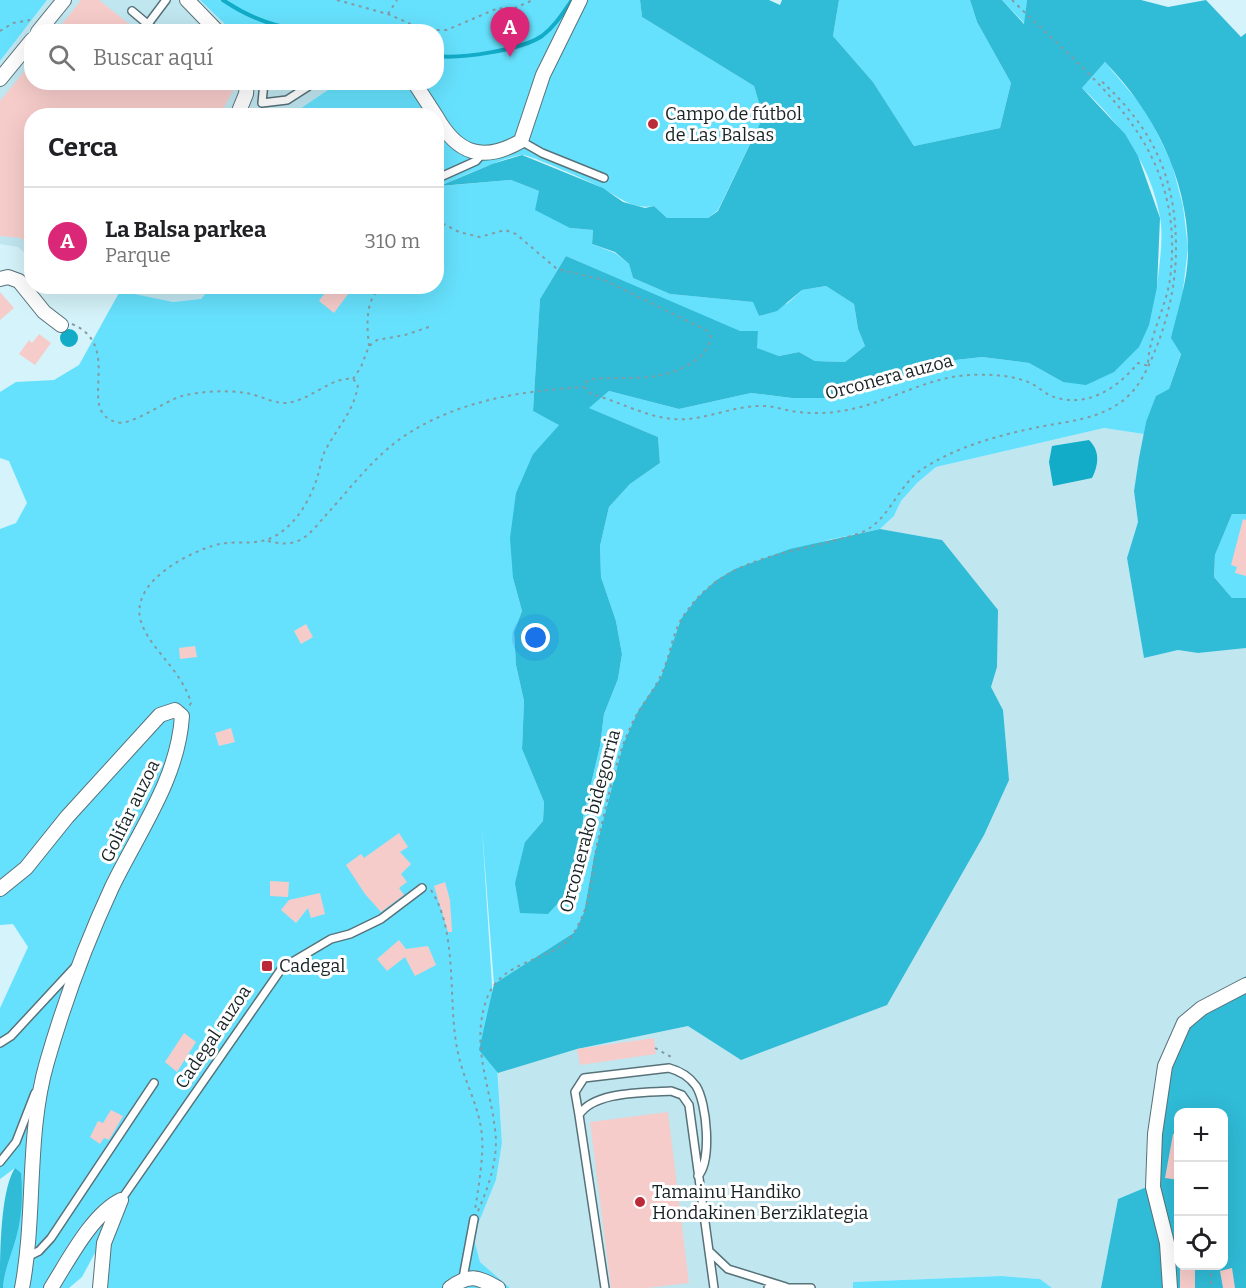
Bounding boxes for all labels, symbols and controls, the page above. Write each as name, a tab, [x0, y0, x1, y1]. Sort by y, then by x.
pin: A	[490, 8, 530, 57]
search box	[24, 24, 444, 90]
icon: search	[45, 41, 78, 74]
text: Buscar aquí	[93, 44, 213, 71]
place label: Campo de fútbol de Las Balsas	[665, 103, 802, 146]
marker: Campo de fútbol de Las Balsas	[646, 117, 660, 131]
text: Cerca	[48, 132, 118, 163]
text: La Balsa parkea	[105, 216, 266, 243]
text: A	[60, 229, 75, 253]
text: 310 m	[365, 229, 420, 253]
text: Parque	[105, 243, 171, 267]
street label: Orconera auzoa	[823, 349, 956, 405]
your location	[521, 623, 550, 652]
street label: Orconerako bidegorria	[555, 727, 625, 915]
street label: Golifar auzoa	[96, 756, 164, 866]
place label: Cadegal	[279, 955, 346, 977]
marker: Cadegal	[260, 959, 274, 973]
street label: Cadegal auzoa	[170, 981, 256, 1093]
map controls	[1174, 1108, 1228, 1270]
button: +	[1174, 1108, 1228, 1162]
button: −	[1174, 1162, 1228, 1216]
place label: Tamainu Handiko Hondakinen Berziklategia	[652, 1181, 869, 1224]
marker: Tamainu Handiko Hondakinen Berziklategia	[633, 1195, 647, 1209]
button: locate	[1174, 1216, 1228, 1270]

